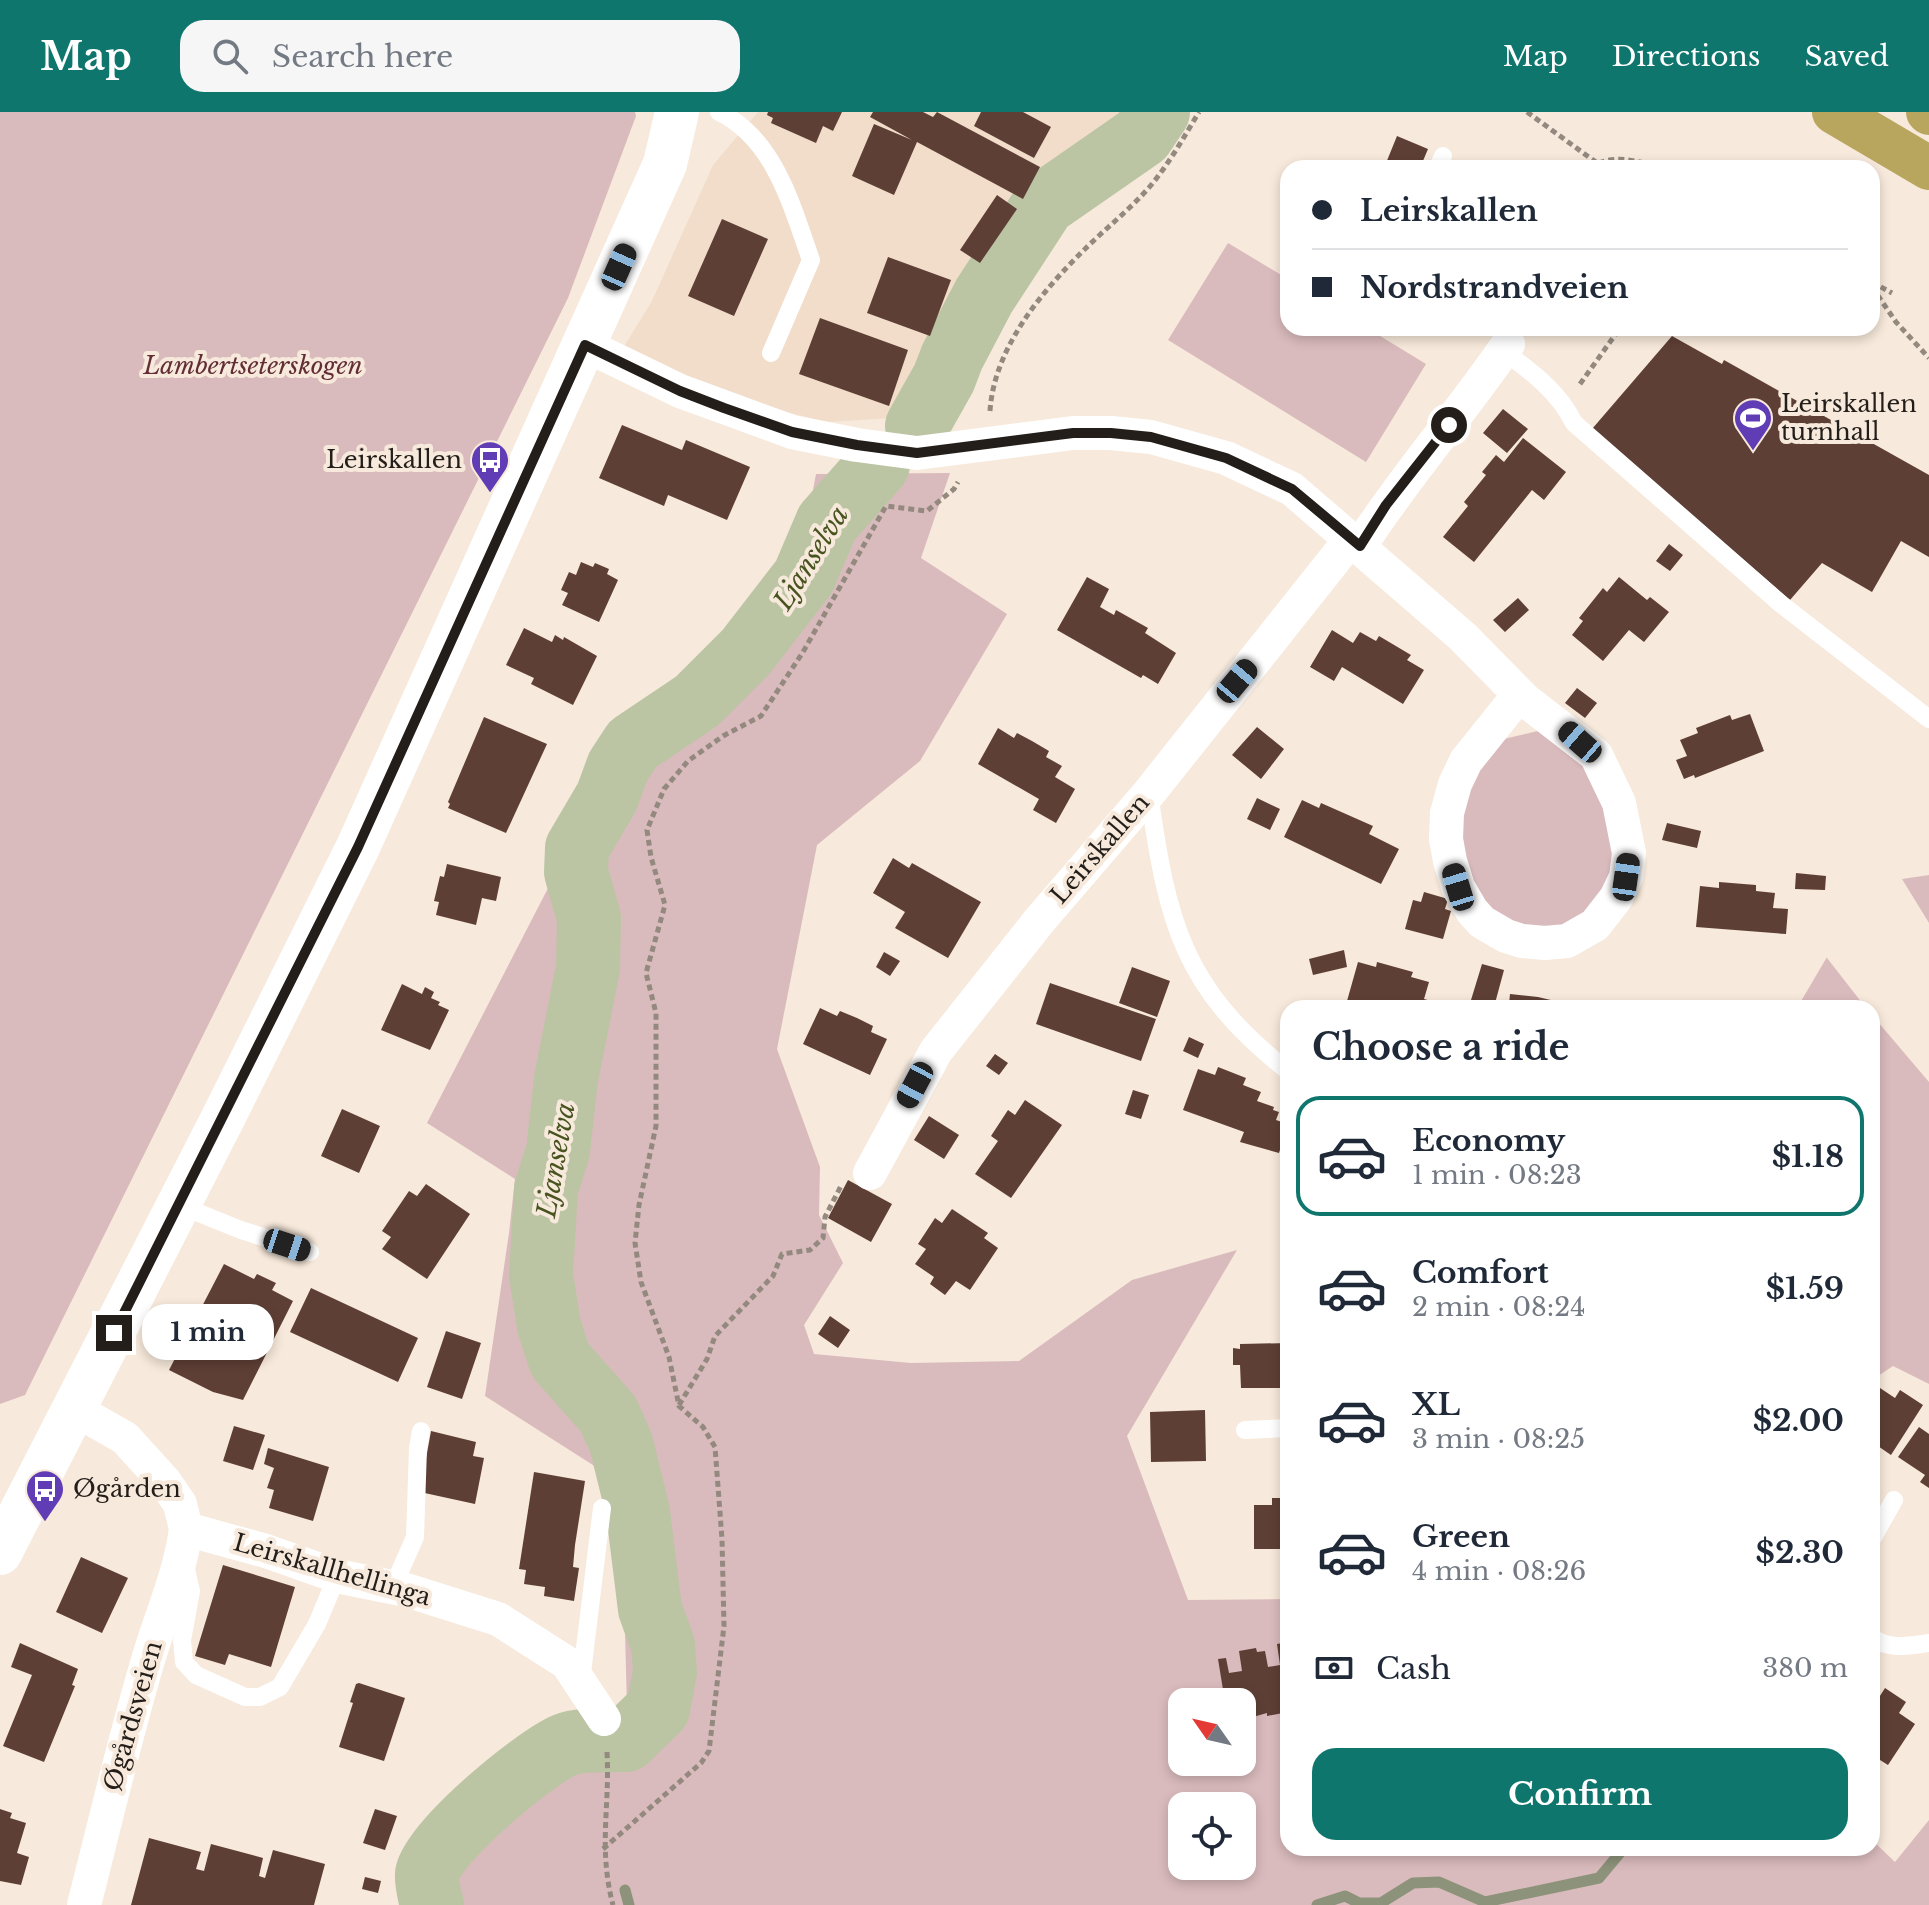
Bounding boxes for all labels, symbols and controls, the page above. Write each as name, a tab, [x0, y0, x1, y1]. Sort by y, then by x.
search box	[180, 20, 740, 92]
text: Map	[40, 33, 132, 80]
icon: search	[208, 34, 252, 78]
text: Search here	[272, 38, 453, 75]
text: Map	[1503, 39, 1568, 74]
text: Directions	[1612, 39, 1761, 74]
text: Saved	[1805, 39, 1889, 74]
text: Leirskallen	[1360, 192, 1538, 229]
car	[598, 240, 640, 294]
text: Nordstrandveien	[1360, 269, 1629, 306]
park label: Lambertseterskogen	[143, 351, 363, 380]
place label: Leirskallen turnhall	[1781, 389, 1917, 446]
sports icon: Leirskallen turnhall	[1732, 397, 1774, 452]
route start	[1431, 407, 1467, 443]
bus stop icon: Leirskallen	[469, 439, 511, 494]
place label: Leirskallen	[326, 445, 462, 474]
water label: Ljanselva	[766, 500, 855, 617]
car	[1212, 655, 1262, 707]
car	[1554, 717, 1606, 767]
street label: Leirskallen	[1044, 788, 1155, 909]
car	[1611, 852, 1641, 902]
car	[1440, 861, 1476, 913]
text: Choose a ride	[1312, 1025, 1569, 1070]
car	[893, 1058, 937, 1112]
water label: Ljanselva	[530, 1100, 582, 1221]
icon: car	[1316, 1120, 1388, 1192]
text: Economy	[1412, 1122, 1565, 1159]
text: $1.18	[1772, 1138, 1844, 1175]
text: 1 min · 08:23	[1412, 1159, 1582, 1191]
car	[260, 1226, 314, 1264]
icon: car	[1316, 1252, 1388, 1324]
text: Comfort	[1412, 1254, 1549, 1291]
text: $1.59	[1766, 1270, 1844, 1307]
text: 2 min · 08:24	[1412, 1291, 1585, 1323]
callout: 1 min	[142, 1305, 274, 1361]
route end	[96, 1315, 132, 1351]
text: 1 min	[170, 1316, 246, 1348]
icon: car	[1316, 1384, 1388, 1456]
text: XL	[1412, 1386, 1460, 1423]
text: $2.00	[1753, 1402, 1844, 1439]
text: 3 min · 08:25	[1412, 1423, 1585, 1455]
bus stop icon: Øgården	[24, 1468, 66, 1523]
place label: Øgården	[73, 1474, 181, 1503]
icon: car	[1316, 1516, 1388, 1588]
text: Green	[1412, 1518, 1510, 1555]
street label: Leirskallhellinga	[230, 1528, 435, 1612]
text: $2.30	[1756, 1534, 1844, 1571]
text: 4 min · 08:26	[1412, 1555, 1586, 1587]
street label: Øgårdsveien	[97, 1638, 168, 1794]
icon: cash	[1312, 1646, 1356, 1690]
text: Cash	[1376, 1650, 1451, 1687]
text: 380 m	[1762, 1652, 1848, 1684]
north arrow	[1168, 1688, 1256, 1776]
map controls	[1168, 1688, 1256, 1880]
button: Confirm	[1312, 1748, 1848, 1840]
button: locate	[1168, 1792, 1256, 1880]

